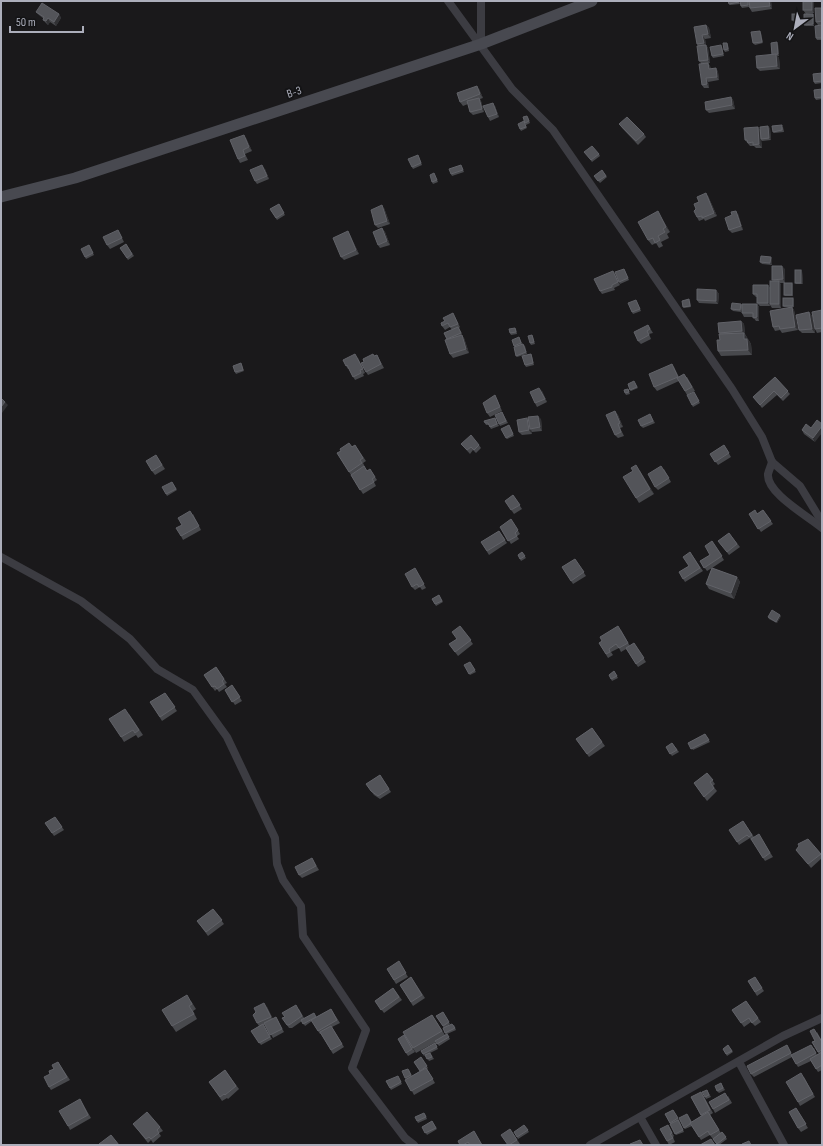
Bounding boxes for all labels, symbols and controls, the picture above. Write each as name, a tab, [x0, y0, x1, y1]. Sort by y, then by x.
scale bar	[10, 8, 83, 34]
north arrow	[775, 8, 815, 48]
text: 50 m	[16, 15, 36, 30]
text: N	[784, 29, 796, 43]
street label: B-3	[285, 83, 304, 102]

